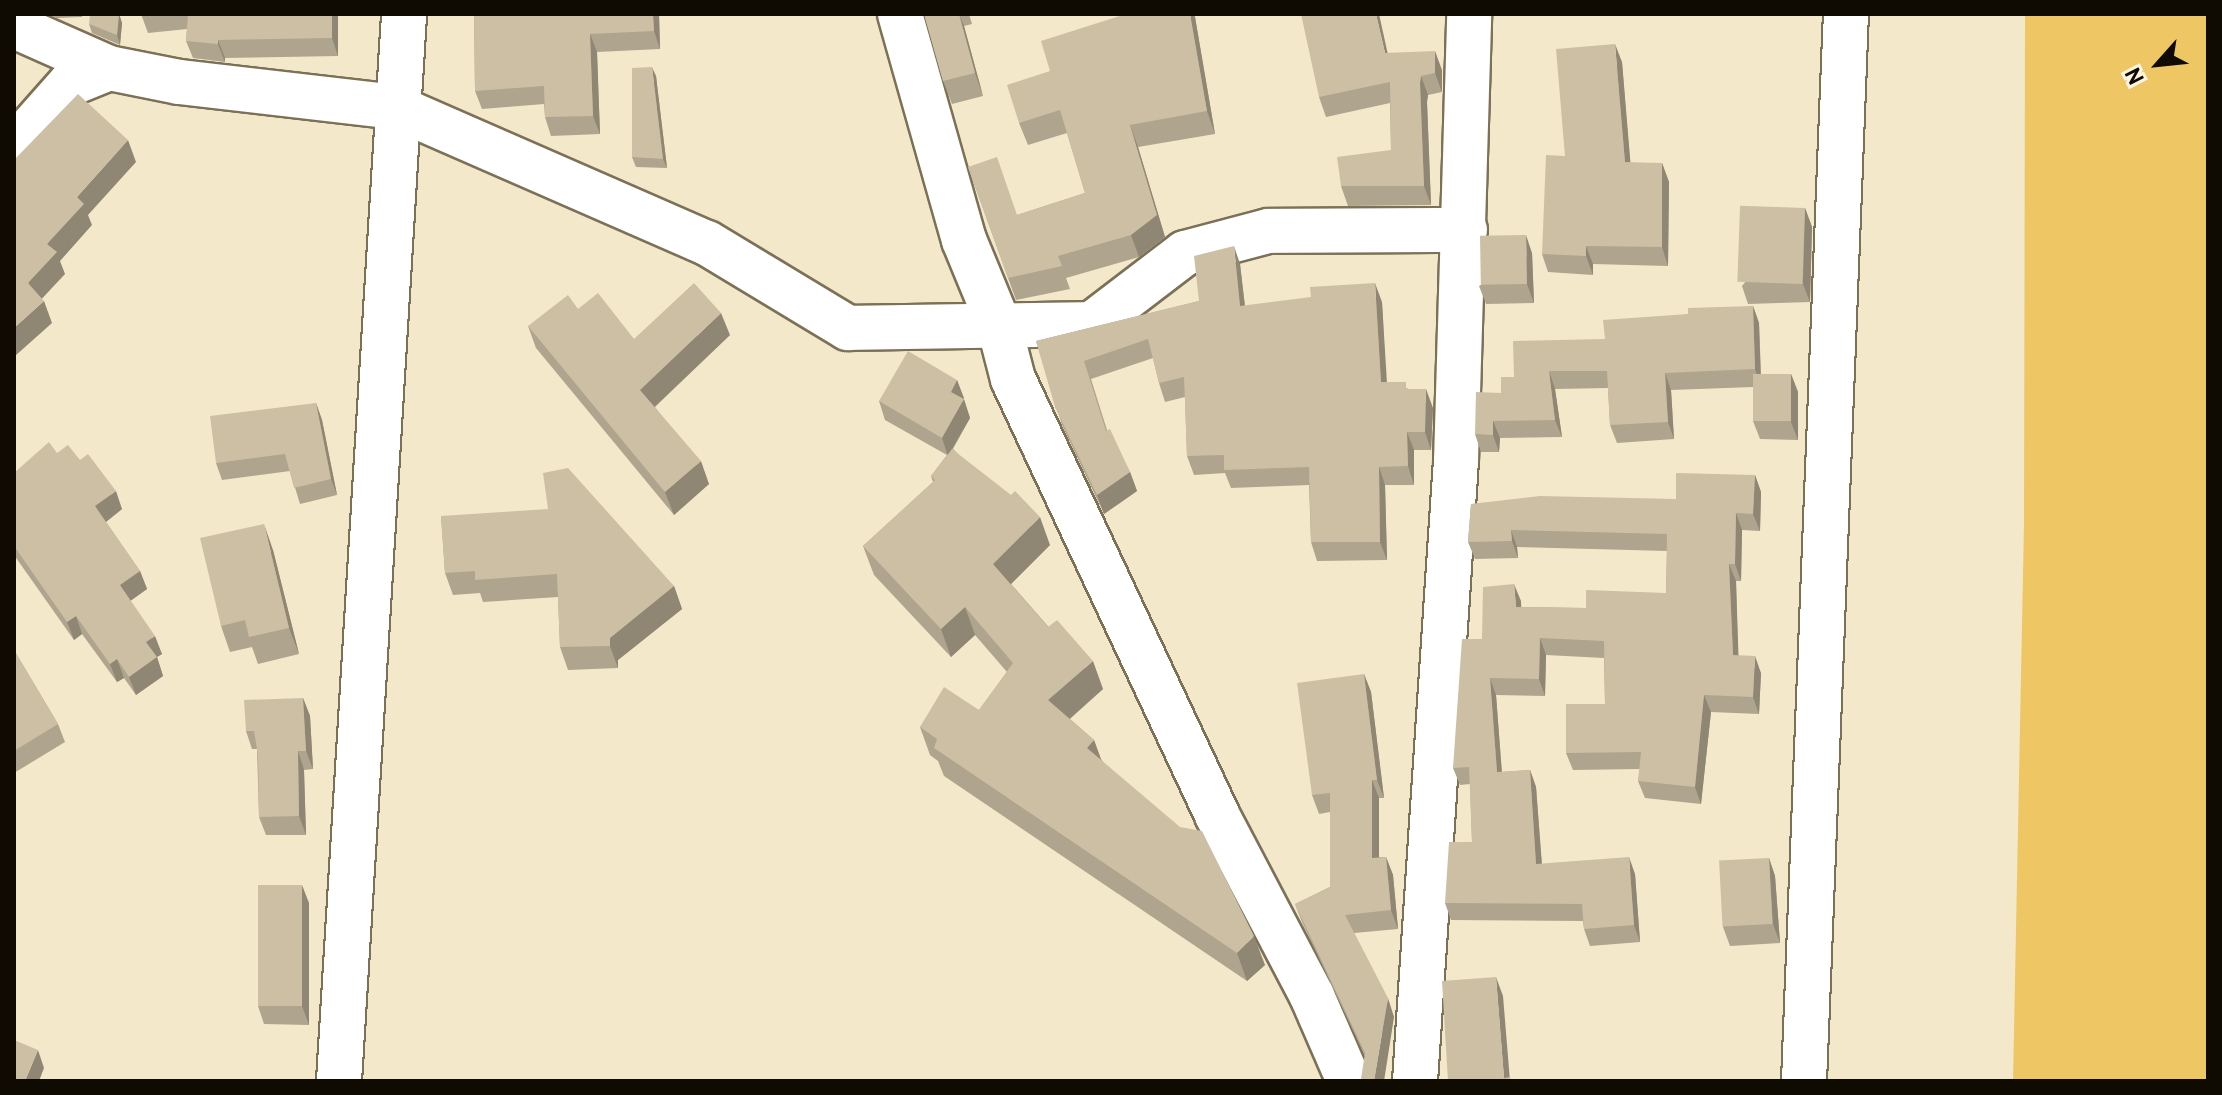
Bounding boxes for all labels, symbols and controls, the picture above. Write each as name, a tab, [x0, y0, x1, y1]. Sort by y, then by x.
north arrow	[2118, 24, 2198, 104]
text: N	[2121, 62, 2152, 88]

